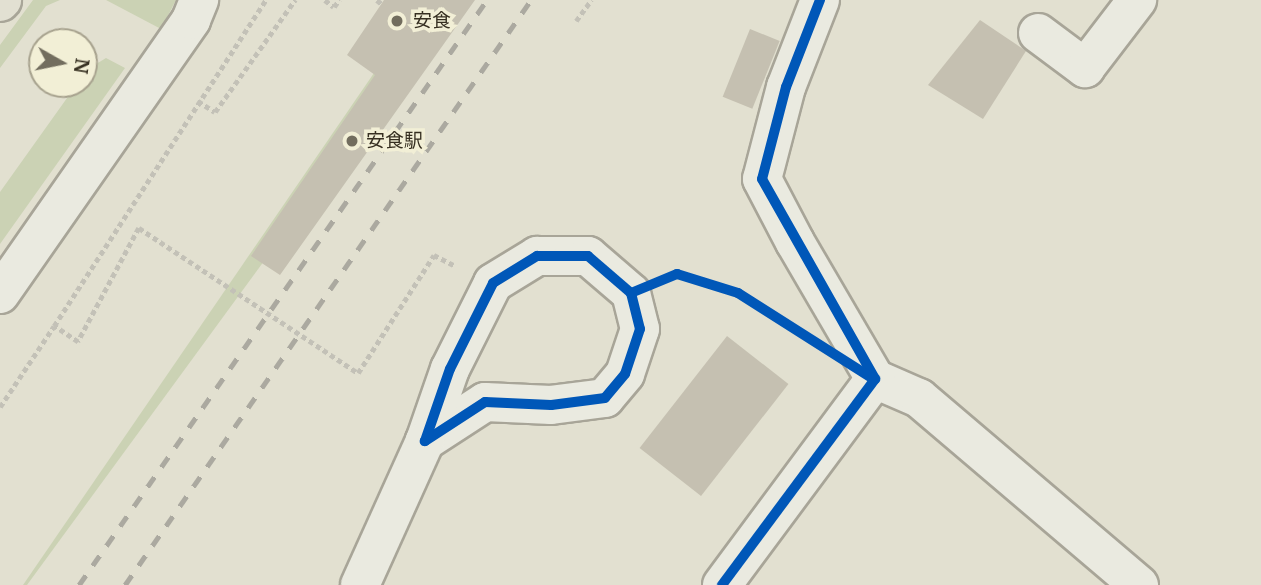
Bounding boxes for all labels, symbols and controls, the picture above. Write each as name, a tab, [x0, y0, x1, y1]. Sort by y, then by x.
place label: 安食	[413, 10, 451, 32]
marker: 安食	[387, 11, 407, 31]
north arrow	[28, 28, 98, 98]
text: N	[69, 57, 95, 75]
place label: 安食駅	[366, 130, 423, 152]
marker: 安食駅	[344, 133, 360, 149]

